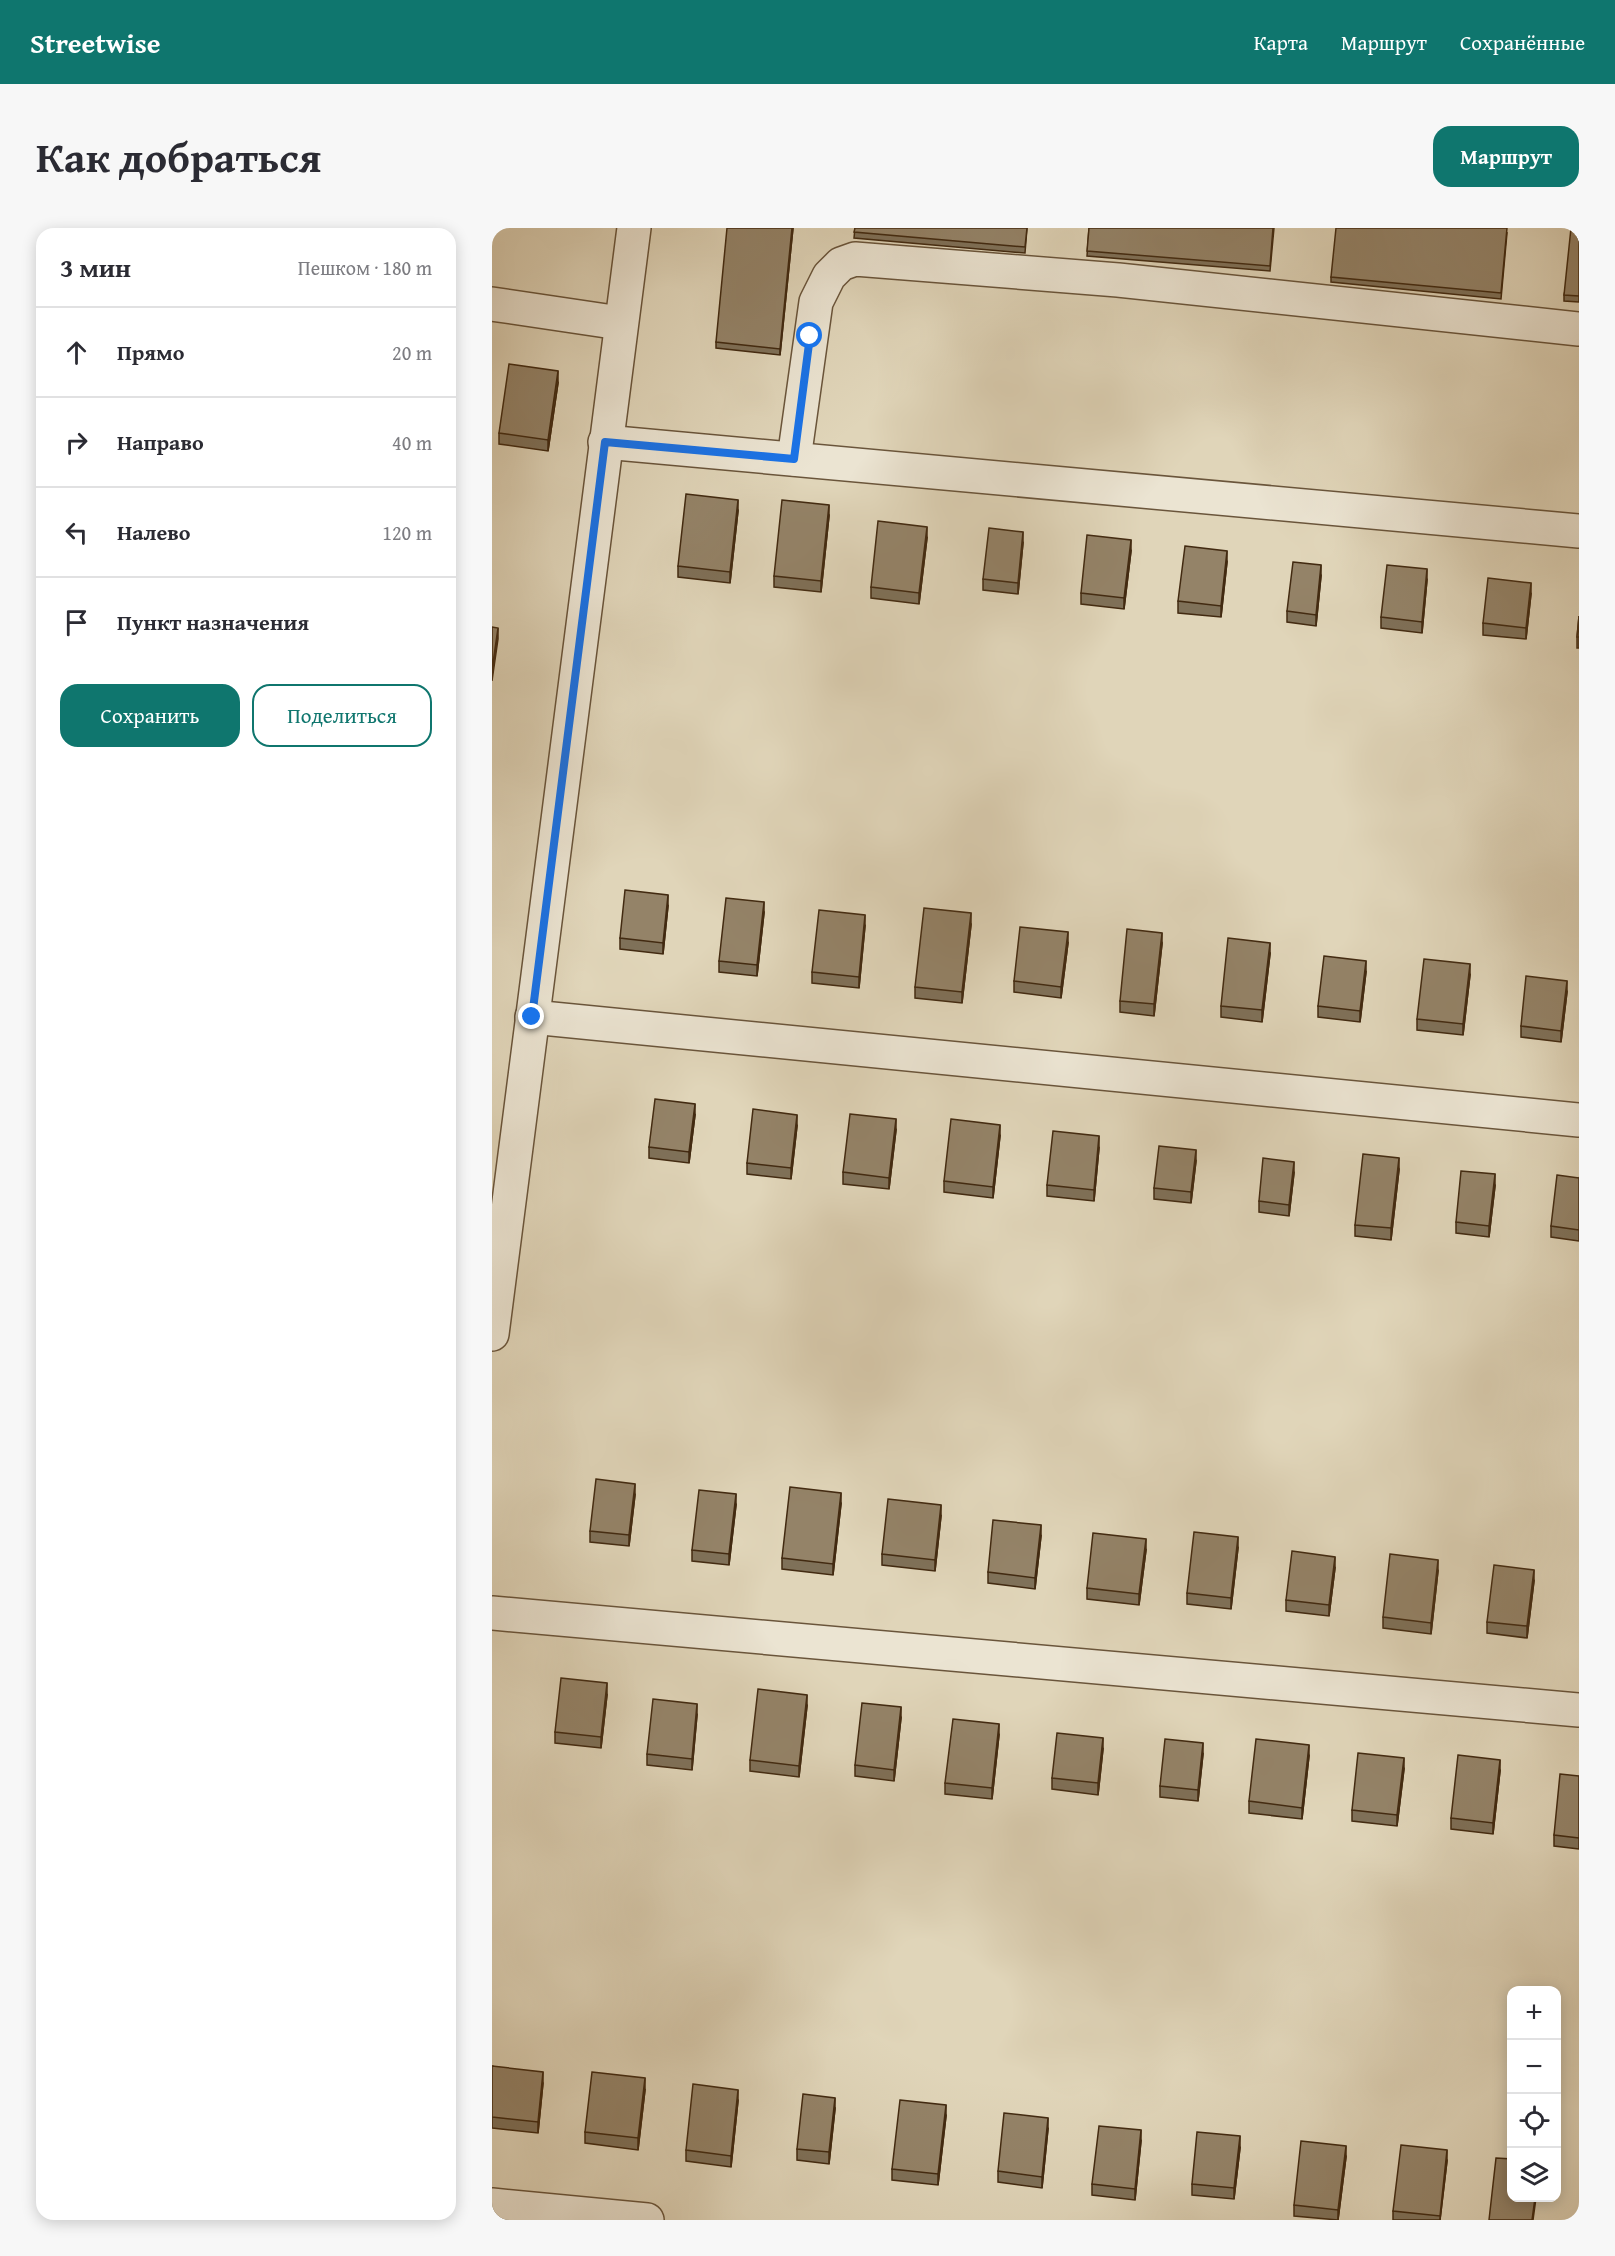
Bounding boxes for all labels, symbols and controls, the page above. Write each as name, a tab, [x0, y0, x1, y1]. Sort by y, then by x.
text: Streetwise	[30, 22, 160, 63]
text: Карта	[1254, 27, 1308, 58]
text: Маршрут	[1341, 27, 1427, 58]
text: Сохранённые	[1460, 27, 1585, 58]
text: Как добраться	[36, 126, 321, 187]
button: Маршрут	[1433, 126, 1579, 187]
text: 3 мин	[60, 248, 131, 287]
text: Пешком · 180 m	[298, 253, 432, 282]
route start	[796, 322, 822, 348]
icon: ahead	[60, 336, 93, 369]
text: Прямо	[117, 336, 184, 368]
text: 20 m	[392, 338, 432, 367]
icon: right	[60, 426, 93, 459]
text: Направо	[117, 426, 204, 458]
text: 40 m	[392, 428, 432, 457]
icon: left	[60, 516, 93, 549]
text: Налево	[117, 516, 190, 548]
text: 120 m	[382, 518, 432, 547]
icon: arrive	[60, 606, 93, 639]
text: Пункт назначения	[117, 606, 309, 638]
button: Сохранить	[60, 684, 240, 747]
button: Поделиться	[252, 684, 432, 747]
route end	[518, 1003, 544, 1029]
map controls	[1507, 1986, 1561, 2202]
button: +	[1507, 1986, 1561, 2040]
button: −	[1507, 2040, 1561, 2094]
button: locate	[1507, 2094, 1561, 2148]
button: layers	[1507, 2148, 1561, 2202]

